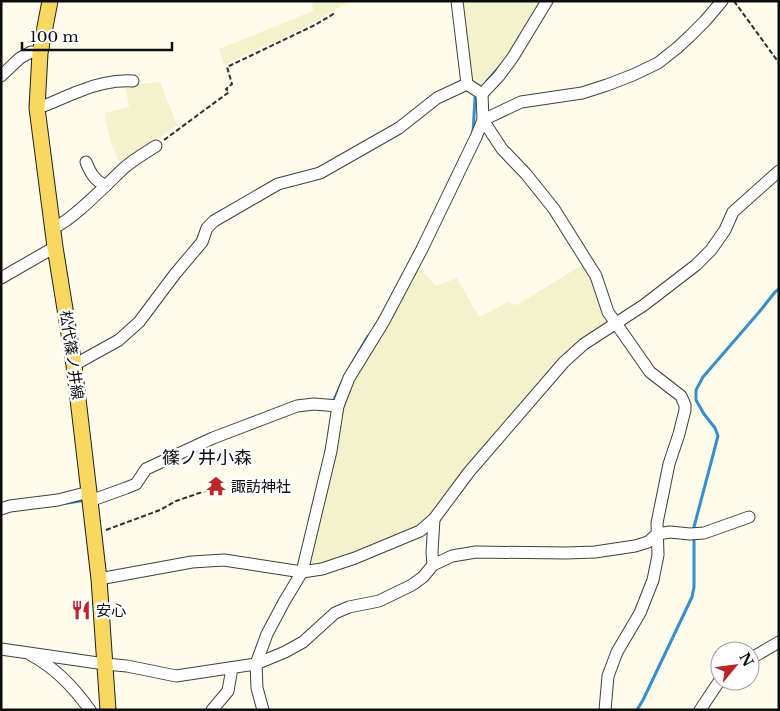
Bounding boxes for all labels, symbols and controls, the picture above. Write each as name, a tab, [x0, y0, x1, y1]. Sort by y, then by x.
scale bar	[22, 20, 172, 52]
text: 100 m	[30, 27, 79, 46]
street label: 松代篠ノ井線	[56, 309, 88, 401]
district label: 篠ノ井小森	[162, 447, 252, 469]
temple icon: 諏訪神社	[205, 475, 227, 497]
place label: 諏訪神社	[231, 477, 291, 496]
restaurant icon: 安心	[70, 599, 92, 621]
place label: 安心	[96, 601, 126, 620]
north arrow	[710, 641, 760, 691]
text: N	[735, 650, 757, 670]

